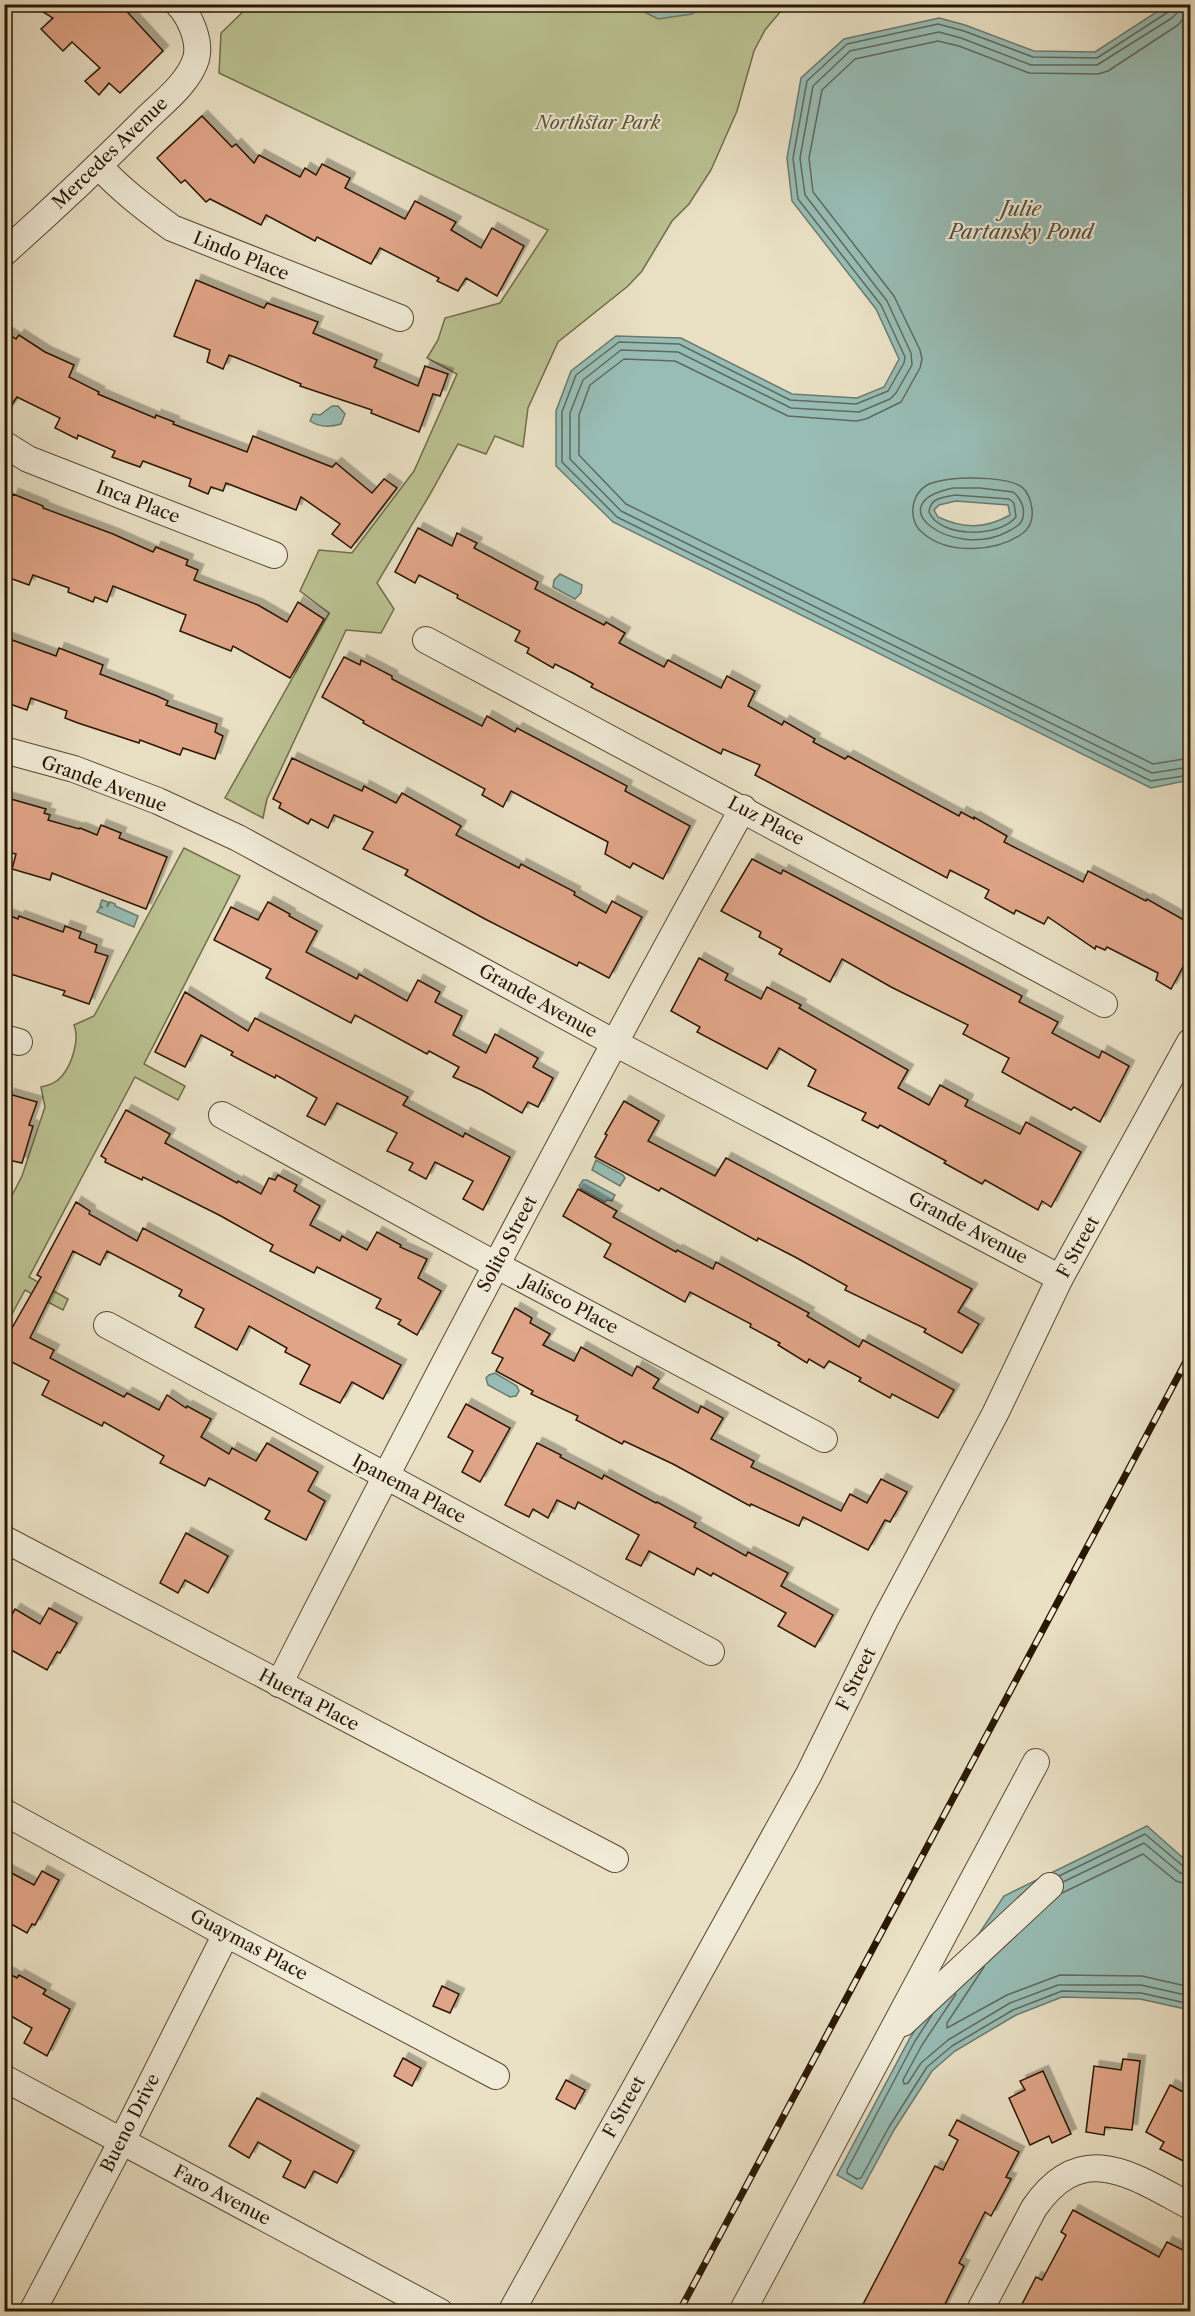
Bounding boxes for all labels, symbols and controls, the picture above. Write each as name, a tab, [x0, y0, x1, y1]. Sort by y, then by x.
street label: Mercedes Avenue	[48, 92, 172, 214]
park label: Northstar Park	[534, 112, 661, 134]
water label: Julie Partansky Pond	[947, 197, 1095, 244]
street label: Lindo Place	[190, 227, 292, 285]
street label: Inca Place	[93, 476, 183, 528]
street label: Grande Avenue	[38, 751, 170, 817]
street label: Luz Place	[724, 792, 808, 850]
street label: Grande Avenue	[475, 959, 601, 1043]
street label: Grande Avenue	[905, 1187, 1031, 1269]
street label: Solito Street	[472, 1192, 542, 1296]
street label: F Street	[1052, 1212, 1104, 1282]
street label: Jalisco Place	[515, 1268, 622, 1339]
street label: Ipanema Place	[348, 1450, 470, 1528]
street label: F Street	[831, 1644, 881, 1714]
street label: Huerta Place	[255, 1664, 363, 1736]
street label: Guaymas Place	[187, 1905, 311, 1985]
street label: Bueno Drive	[96, 2070, 164, 2176]
street label: F Street	[598, 2072, 650, 2142]
street label: Faro Avenue	[170, 2160, 274, 2230]

